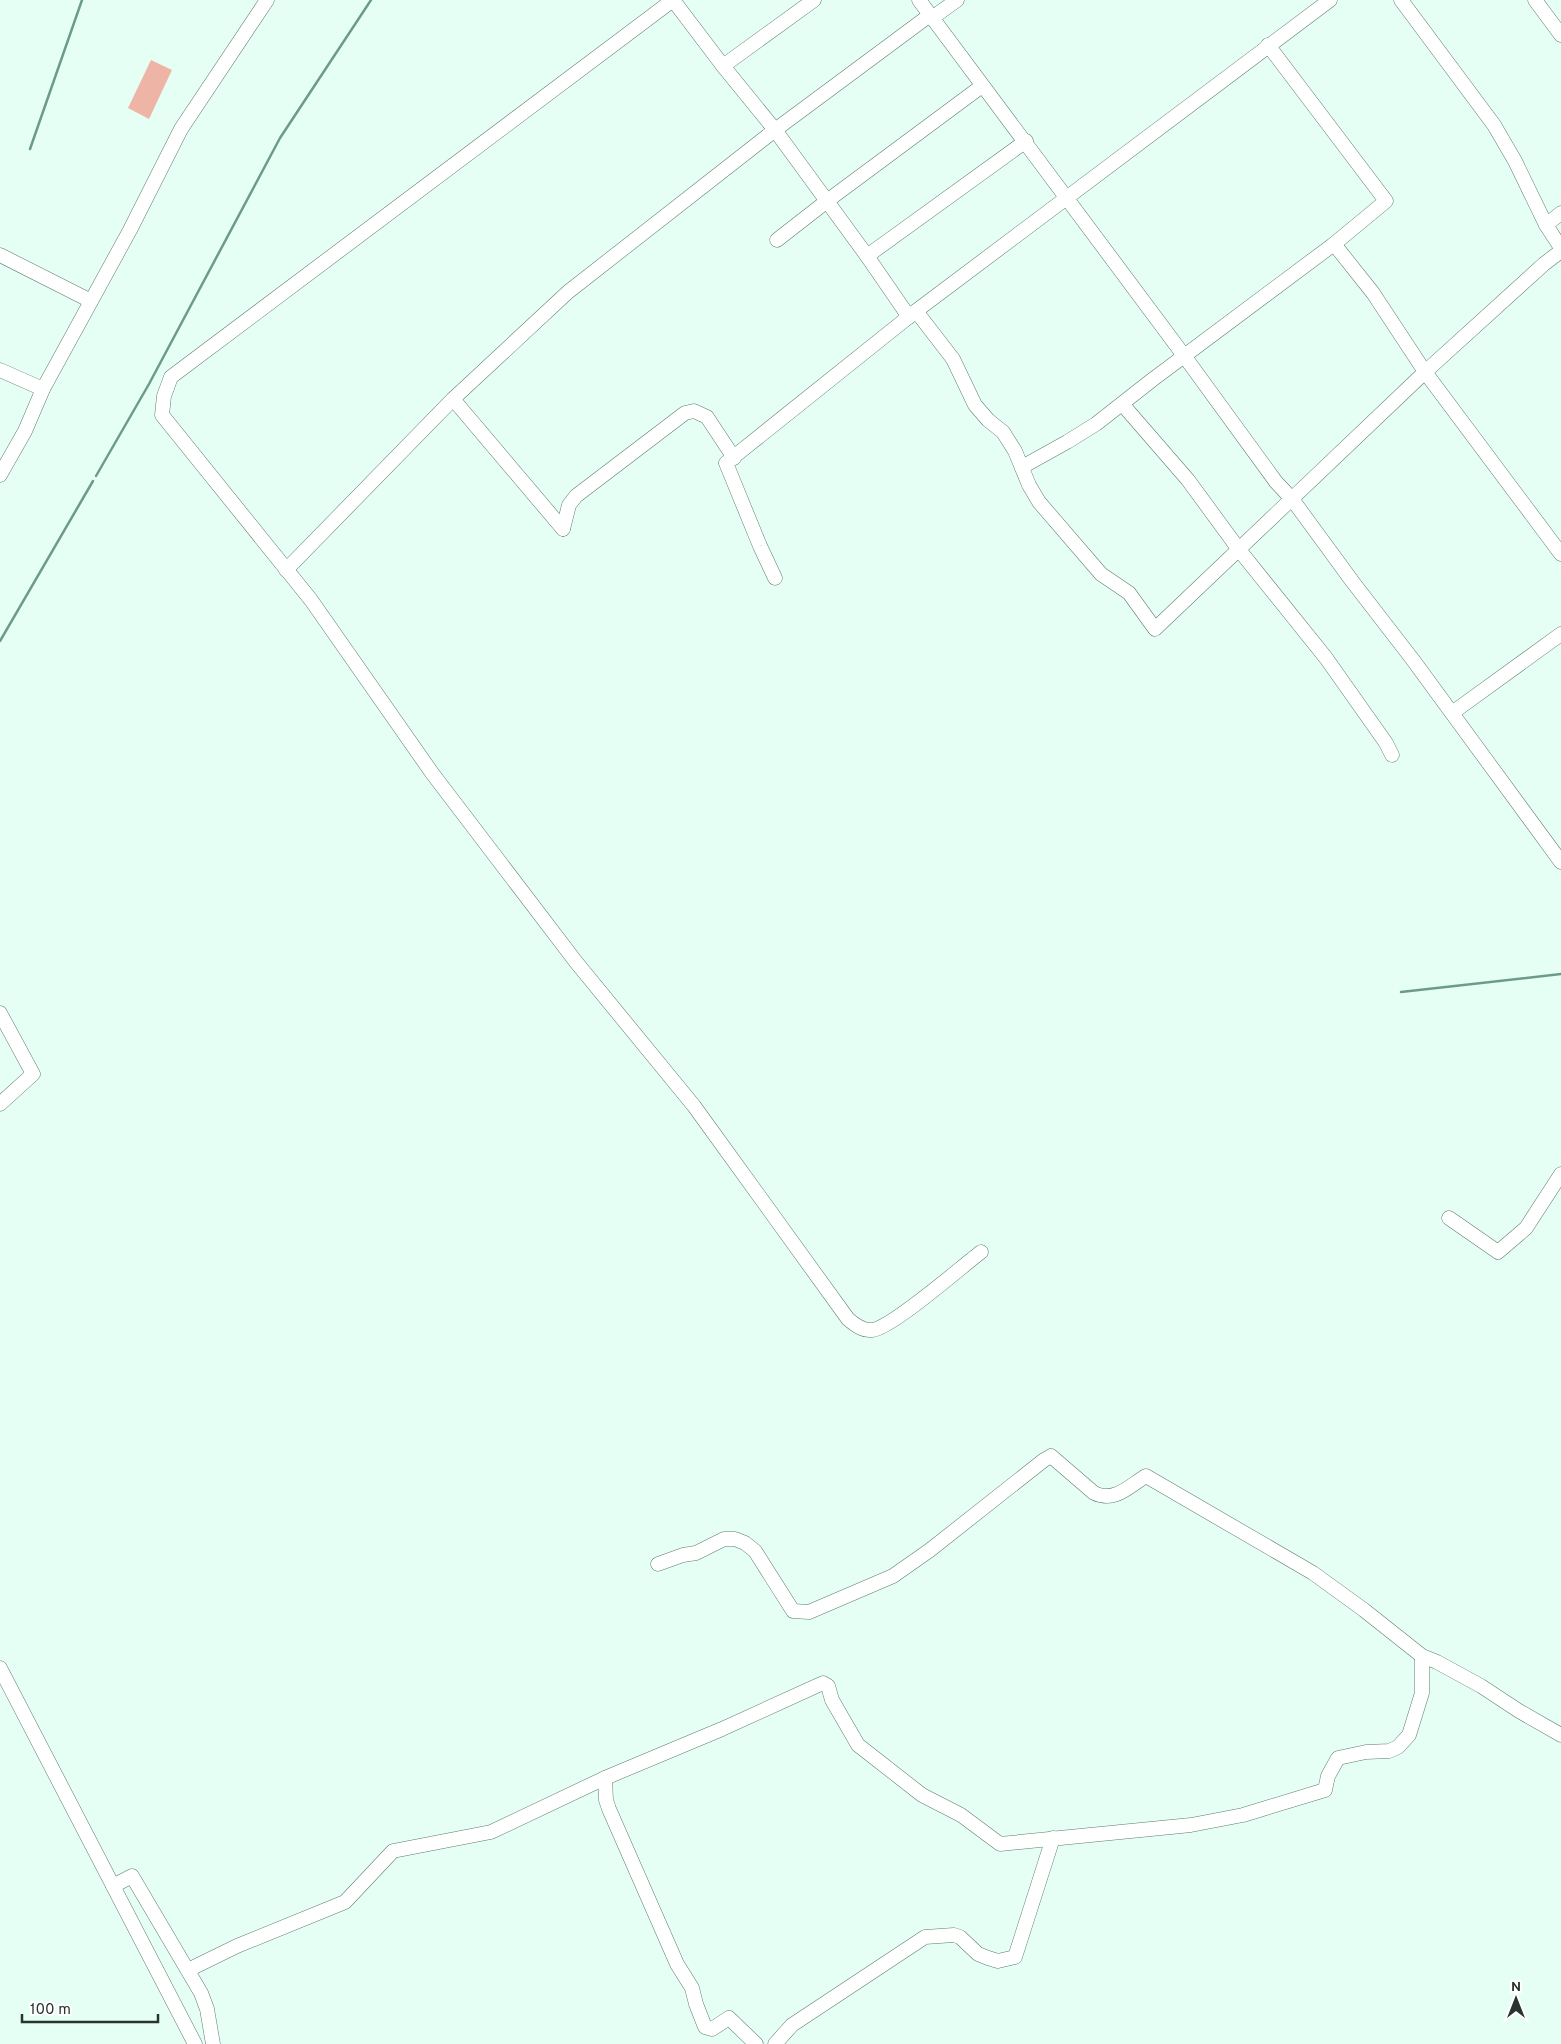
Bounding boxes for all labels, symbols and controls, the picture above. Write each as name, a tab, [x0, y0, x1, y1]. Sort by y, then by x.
north arrow	[1491, 1974, 1541, 2024]
text: N	[1511, 1979, 1521, 1996]
scale bar	[22, 1992, 159, 2024]
text: 100 m	[30, 2001, 71, 2020]

